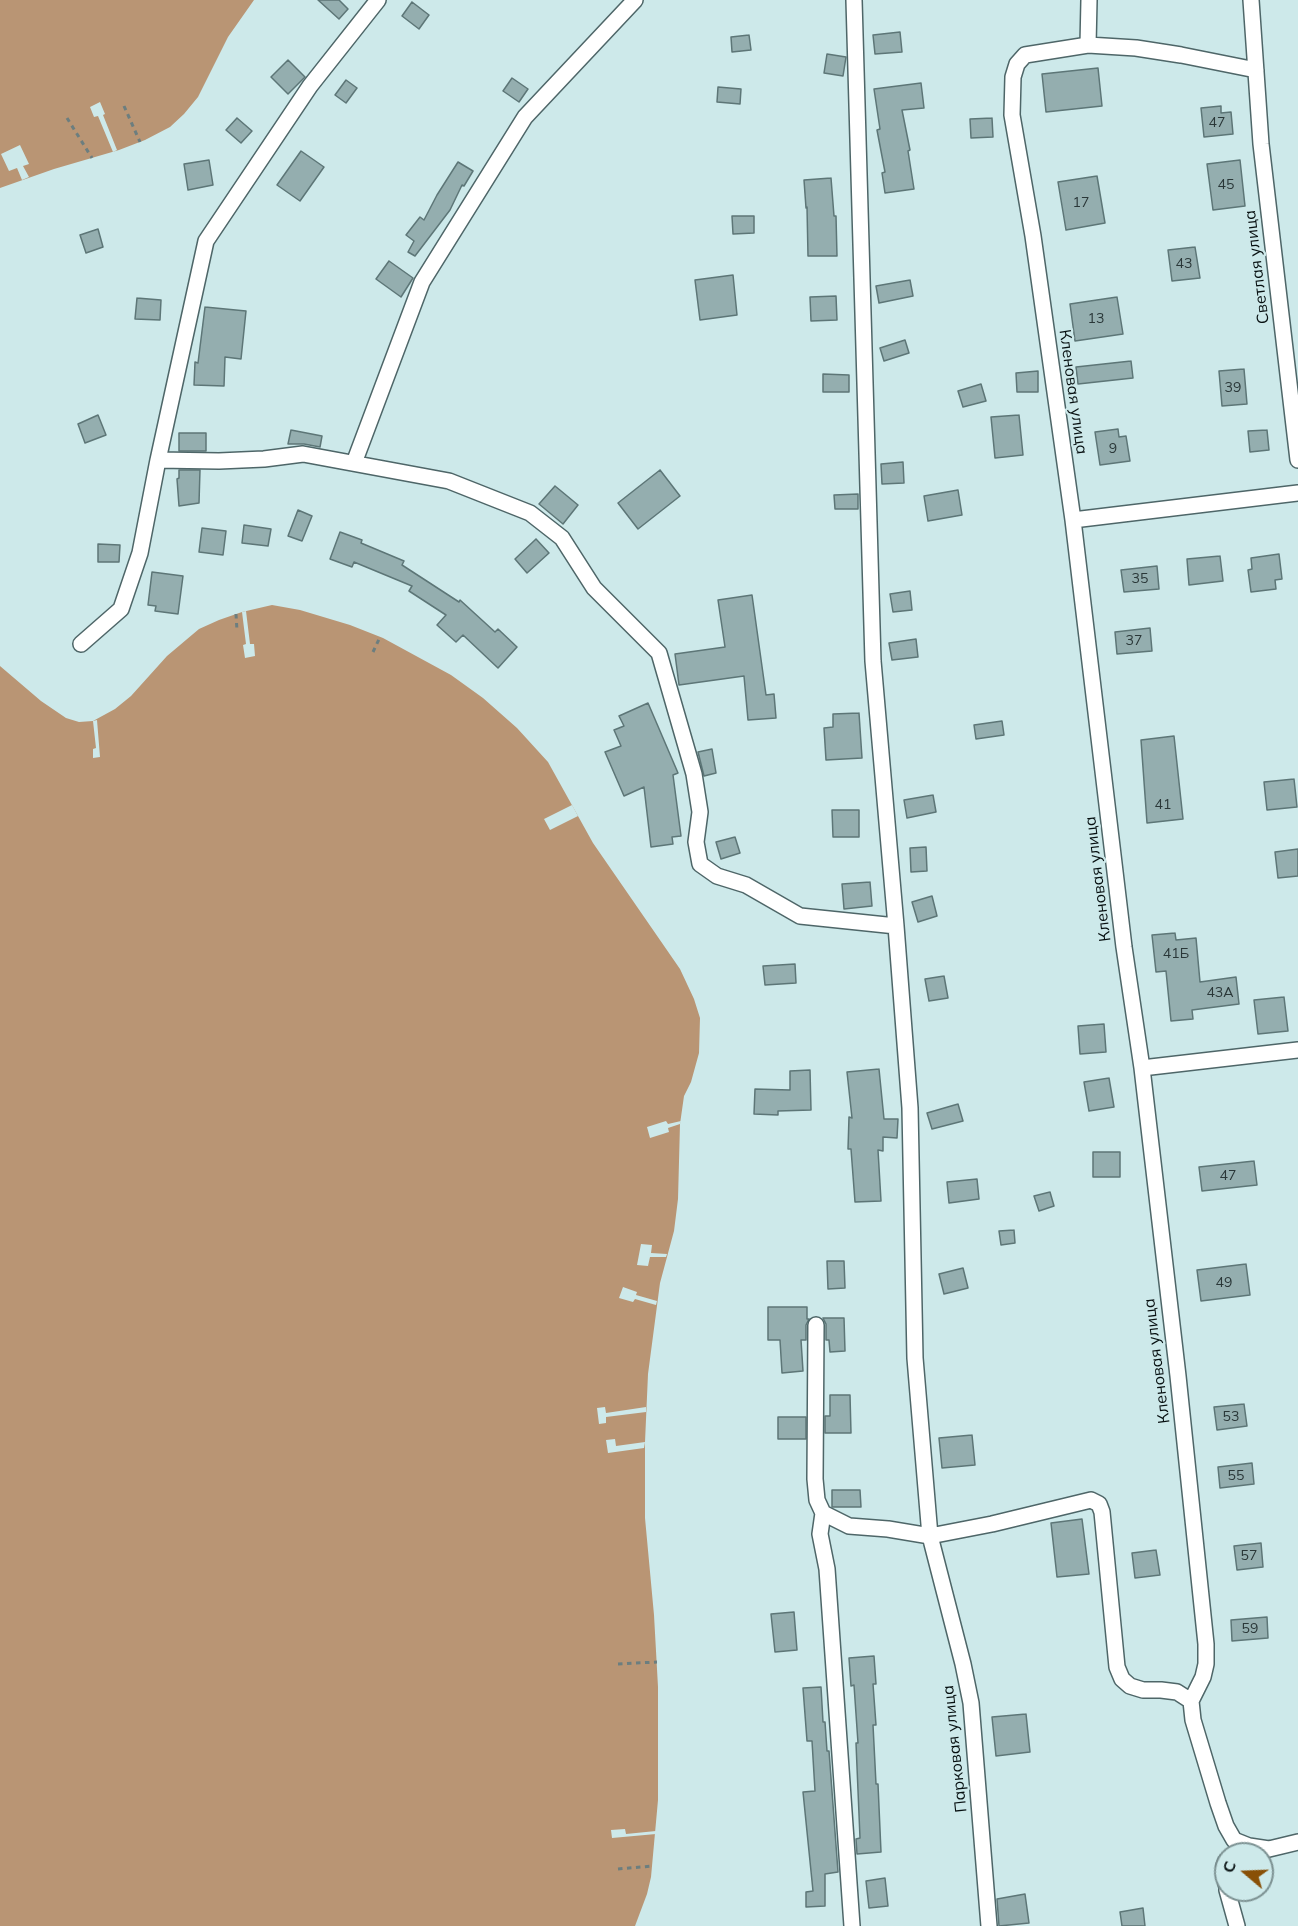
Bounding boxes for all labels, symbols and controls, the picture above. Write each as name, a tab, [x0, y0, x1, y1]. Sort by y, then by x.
house number: 47	[1209, 115, 1225, 131]
house number: 45	[1218, 177, 1234, 193]
house number: 17	[1073, 195, 1089, 211]
street label: Светлая улица	[1240, 209, 1274, 325]
house number: 43	[1176, 256, 1192, 272]
house number: 13	[1088, 311, 1104, 327]
street label: Кленовая улица	[1055, 328, 1091, 456]
house number: 39	[1225, 380, 1241, 396]
house number: 9	[1109, 441, 1117, 457]
house number: 35	[1132, 571, 1148, 587]
house number: 37	[1126, 633, 1142, 649]
house number: 41	[1155, 797, 1171, 813]
street label: Кленовая улица	[1081, 815, 1115, 943]
house number: 41Б	[1163, 946, 1189, 962]
house number: 43А	[1206, 985, 1234, 1001]
house number: 47	[1220, 1168, 1236, 1184]
house number: 49	[1216, 1275, 1232, 1291]
street label: Кленовая улица	[1140, 1297, 1174, 1425]
house number: 53	[1223, 1409, 1239, 1425]
house number: 55	[1228, 1468, 1244, 1484]
house number: 57	[1241, 1548, 1257, 1564]
house number: 59	[1242, 1621, 1258, 1637]
street label: Парковая улица	[939, 1684, 971, 1814]
north arrow	[1214, 1842, 1274, 1902]
text: С	[1218, 1858, 1240, 1875]

